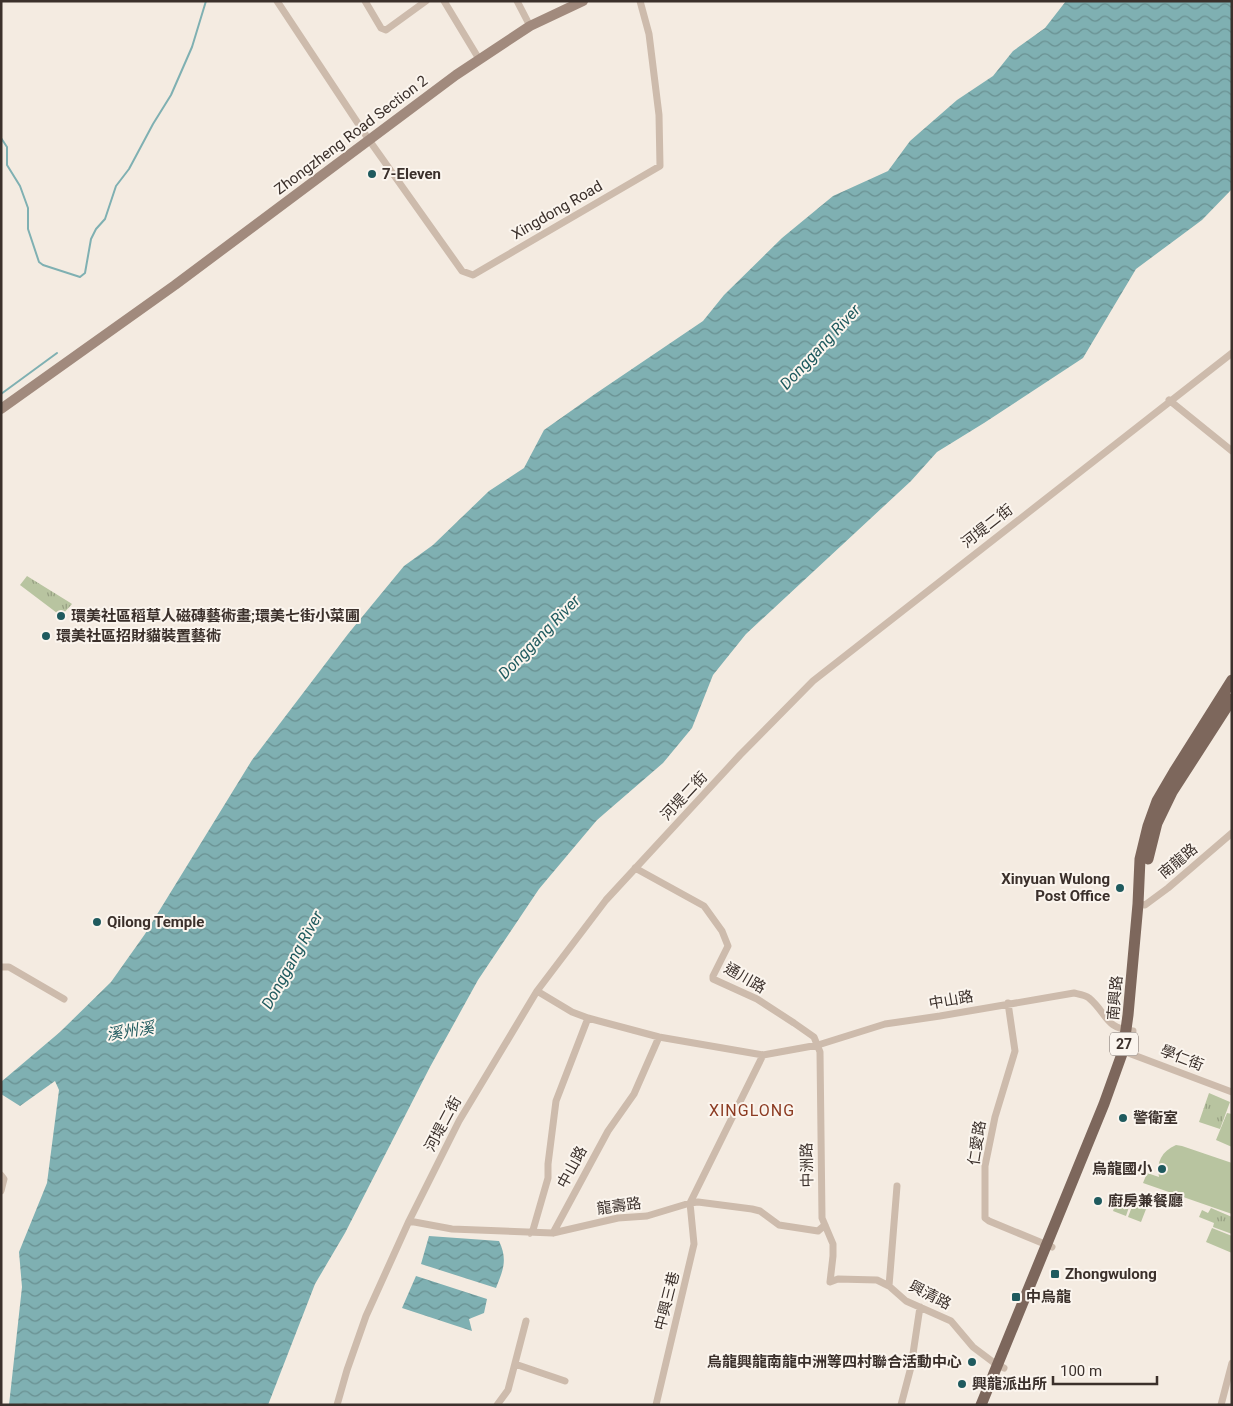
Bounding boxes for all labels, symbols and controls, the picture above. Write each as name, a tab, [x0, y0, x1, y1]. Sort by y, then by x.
street label: Zhongzheng Road Section 2	[271, 72, 431, 198]
place label: 7-Eleven	[382, 165, 441, 183]
marker: 7-Eleven	[366, 168, 378, 180]
street label: Xingdong Road	[508, 177, 606, 243]
water label: Donggang River	[776, 300, 865, 393]
street label: 河堤二街	[958, 500, 1016, 552]
water label: Donggang River	[494, 591, 584, 683]
place label: 環美社區稻草人磁磚藝術畫;環美七街小菜圃	[71, 607, 360, 625]
marker: 環美社區稻草人磁磚藝術畫;環美七街小菜圃	[55, 610, 67, 622]
place label: 環美社區招財貓裝置藝術	[56, 627, 221, 645]
marker: 環美社區招財貓裝置藝術	[40, 630, 52, 642]
street label: 河堤二街	[657, 768, 711, 824]
street label: 南龍路	[1155, 840, 1201, 882]
place label: Xinyuan Wulong Post Office	[1001, 870, 1110, 905]
marker: Xinyuan Wulong Post Office	[1114, 882, 1126, 894]
water label: Donggang River	[257, 907, 327, 1012]
place label: Qilong Temple	[107, 913, 204, 931]
marker: Qilong Temple	[91, 916, 103, 928]
street label: 通川路	[721, 959, 769, 997]
street label: 南興路	[1104, 975, 1126, 1021]
street label: 中山路	[927, 987, 975, 1013]
water label: 溪州溪	[105, 1018, 157, 1044]
road number: 27	[1110, 1032, 1138, 1056]
street label: 學仁街	[1158, 1042, 1206, 1074]
street label: 河堤二街	[421, 1093, 465, 1155]
district label: XINGLONG	[709, 1101, 795, 1120]
place label: 警衛室	[1133, 1109, 1178, 1127]
marker: 警衛室	[1117, 1112, 1129, 1124]
street label: 仁愛路	[965, 1119, 989, 1167]
street label: 中洲路	[798, 1142, 816, 1188]
street label: 中山路	[553, 1143, 591, 1191]
place label: 烏龍國小	[1092, 1160, 1153, 1178]
marker: 烏龍國小	[1156, 1163, 1168, 1175]
place label: 廚房兼餐廳	[1108, 1192, 1183, 1210]
street label: 龍壽路	[595, 1194, 643, 1218]
marker: 廚房兼餐廳	[1092, 1195, 1104, 1207]
place label: Zhongwulong	[1065, 1265, 1157, 1283]
marker: Zhongwulong	[1049, 1268, 1061, 1280]
street label: 中興三巷	[651, 1270, 683, 1332]
street label: 興清路	[906, 1277, 954, 1313]
place label: 中烏龍	[1026, 1288, 1071, 1306]
marker: 中烏龍	[1010, 1291, 1022, 1303]
place label: 烏龍興龍南龍中洲等四村聯合活動中心	[707, 1353, 962, 1371]
scale bar	[1053, 1354, 1157, 1386]
marker: 烏龍興龍南龍中洲等四村聯合活動中心	[966, 1356, 978, 1368]
text: 100 m	[1060, 1362, 1102, 1380]
place label: 興龍派出所	[972, 1375, 1047, 1393]
marker: 興龍派出所	[956, 1378, 968, 1390]

